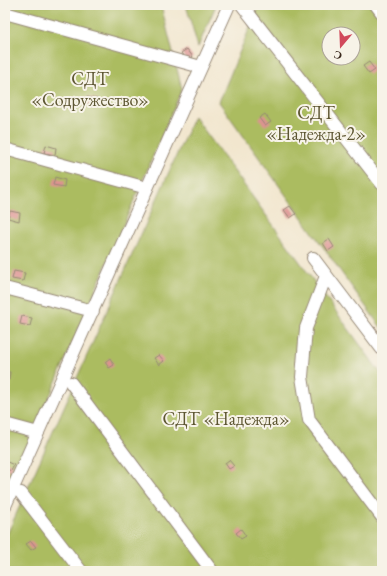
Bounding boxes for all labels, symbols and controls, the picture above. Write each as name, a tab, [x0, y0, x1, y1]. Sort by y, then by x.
north arrow	[321, 26, 361, 66]
text: С	[332, 48, 344, 63]
park label: СДТ «Содружество»	[31, 67, 149, 111]
park label: СДТ «Надежда-2»	[266, 101, 366, 145]
park label: СДТ «Надежда»	[162, 407, 290, 430]

